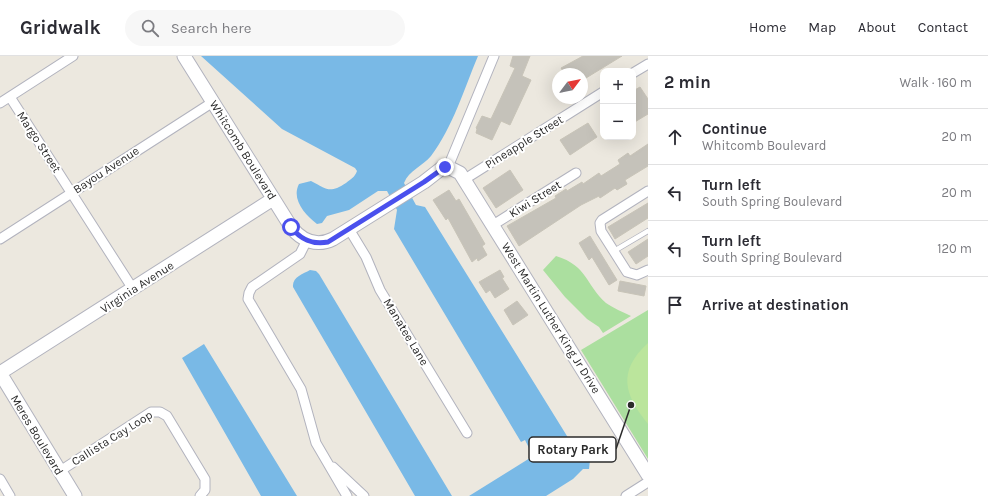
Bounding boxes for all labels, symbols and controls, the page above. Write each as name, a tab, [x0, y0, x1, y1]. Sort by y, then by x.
search box	[125, 10, 405, 46]
text: Gridwalk	[20, 17, 101, 39]
icon: search	[139, 17, 161, 39]
text: Search here	[171, 19, 251, 37]
text: Home	[749, 19, 786, 36]
text: Map	[808, 19, 836, 36]
text: About	[858, 19, 896, 36]
text: Contact	[918, 19, 968, 36]
north arrow	[552, 68, 588, 104]
map controls	[600, 68, 636, 140]
button: +	[600, 68, 636, 104]
text: 2 min	[664, 72, 711, 92]
text: Walk · 160 m	[899, 75, 972, 90]
street label: Whitcomb Boulevard	[207, 98, 279, 202]
button: −	[600, 104, 636, 140]
street label: Margo Street	[14, 109, 64, 176]
street label: Pineapple Street	[482, 112, 566, 172]
text: Continue	[702, 120, 767, 138]
icon: ahead	[664, 126, 686, 148]
text: 20 m	[942, 129, 972, 144]
text: Whitcomb Boulevard	[702, 138, 826, 153]
street label: Bayou Avenue	[70, 143, 142, 197]
route end	[436, 158, 454, 176]
text: Turn left	[702, 176, 761, 194]
street label: Kiwi Street	[506, 177, 564, 221]
icon: left	[664, 182, 686, 204]
text: 20 m	[942, 185, 972, 200]
text: South Spring Boulevard	[702, 194, 842, 209]
route start	[282, 218, 300, 236]
text: Turn left	[702, 232, 761, 250]
icon: left	[664, 238, 686, 260]
street label: West Martin Luther King Jr Drive	[499, 240, 603, 396]
text: 120 m	[937, 241, 972, 256]
text: South Spring Boulevard	[702, 250, 842, 265]
street label: Virginia Avenue	[98, 258, 176, 316]
icon: arrive	[664, 294, 686, 316]
street label: Manatee Lane	[380, 296, 432, 368]
text: Arrive at destination	[702, 296, 849, 314]
street label: Meres Boulevard	[8, 392, 66, 478]
street label: Callista Cay Loop	[69, 408, 155, 468]
callout: Rotary Park	[529, 437, 616, 462]
text: Rotary Park	[537, 442, 609, 457]

